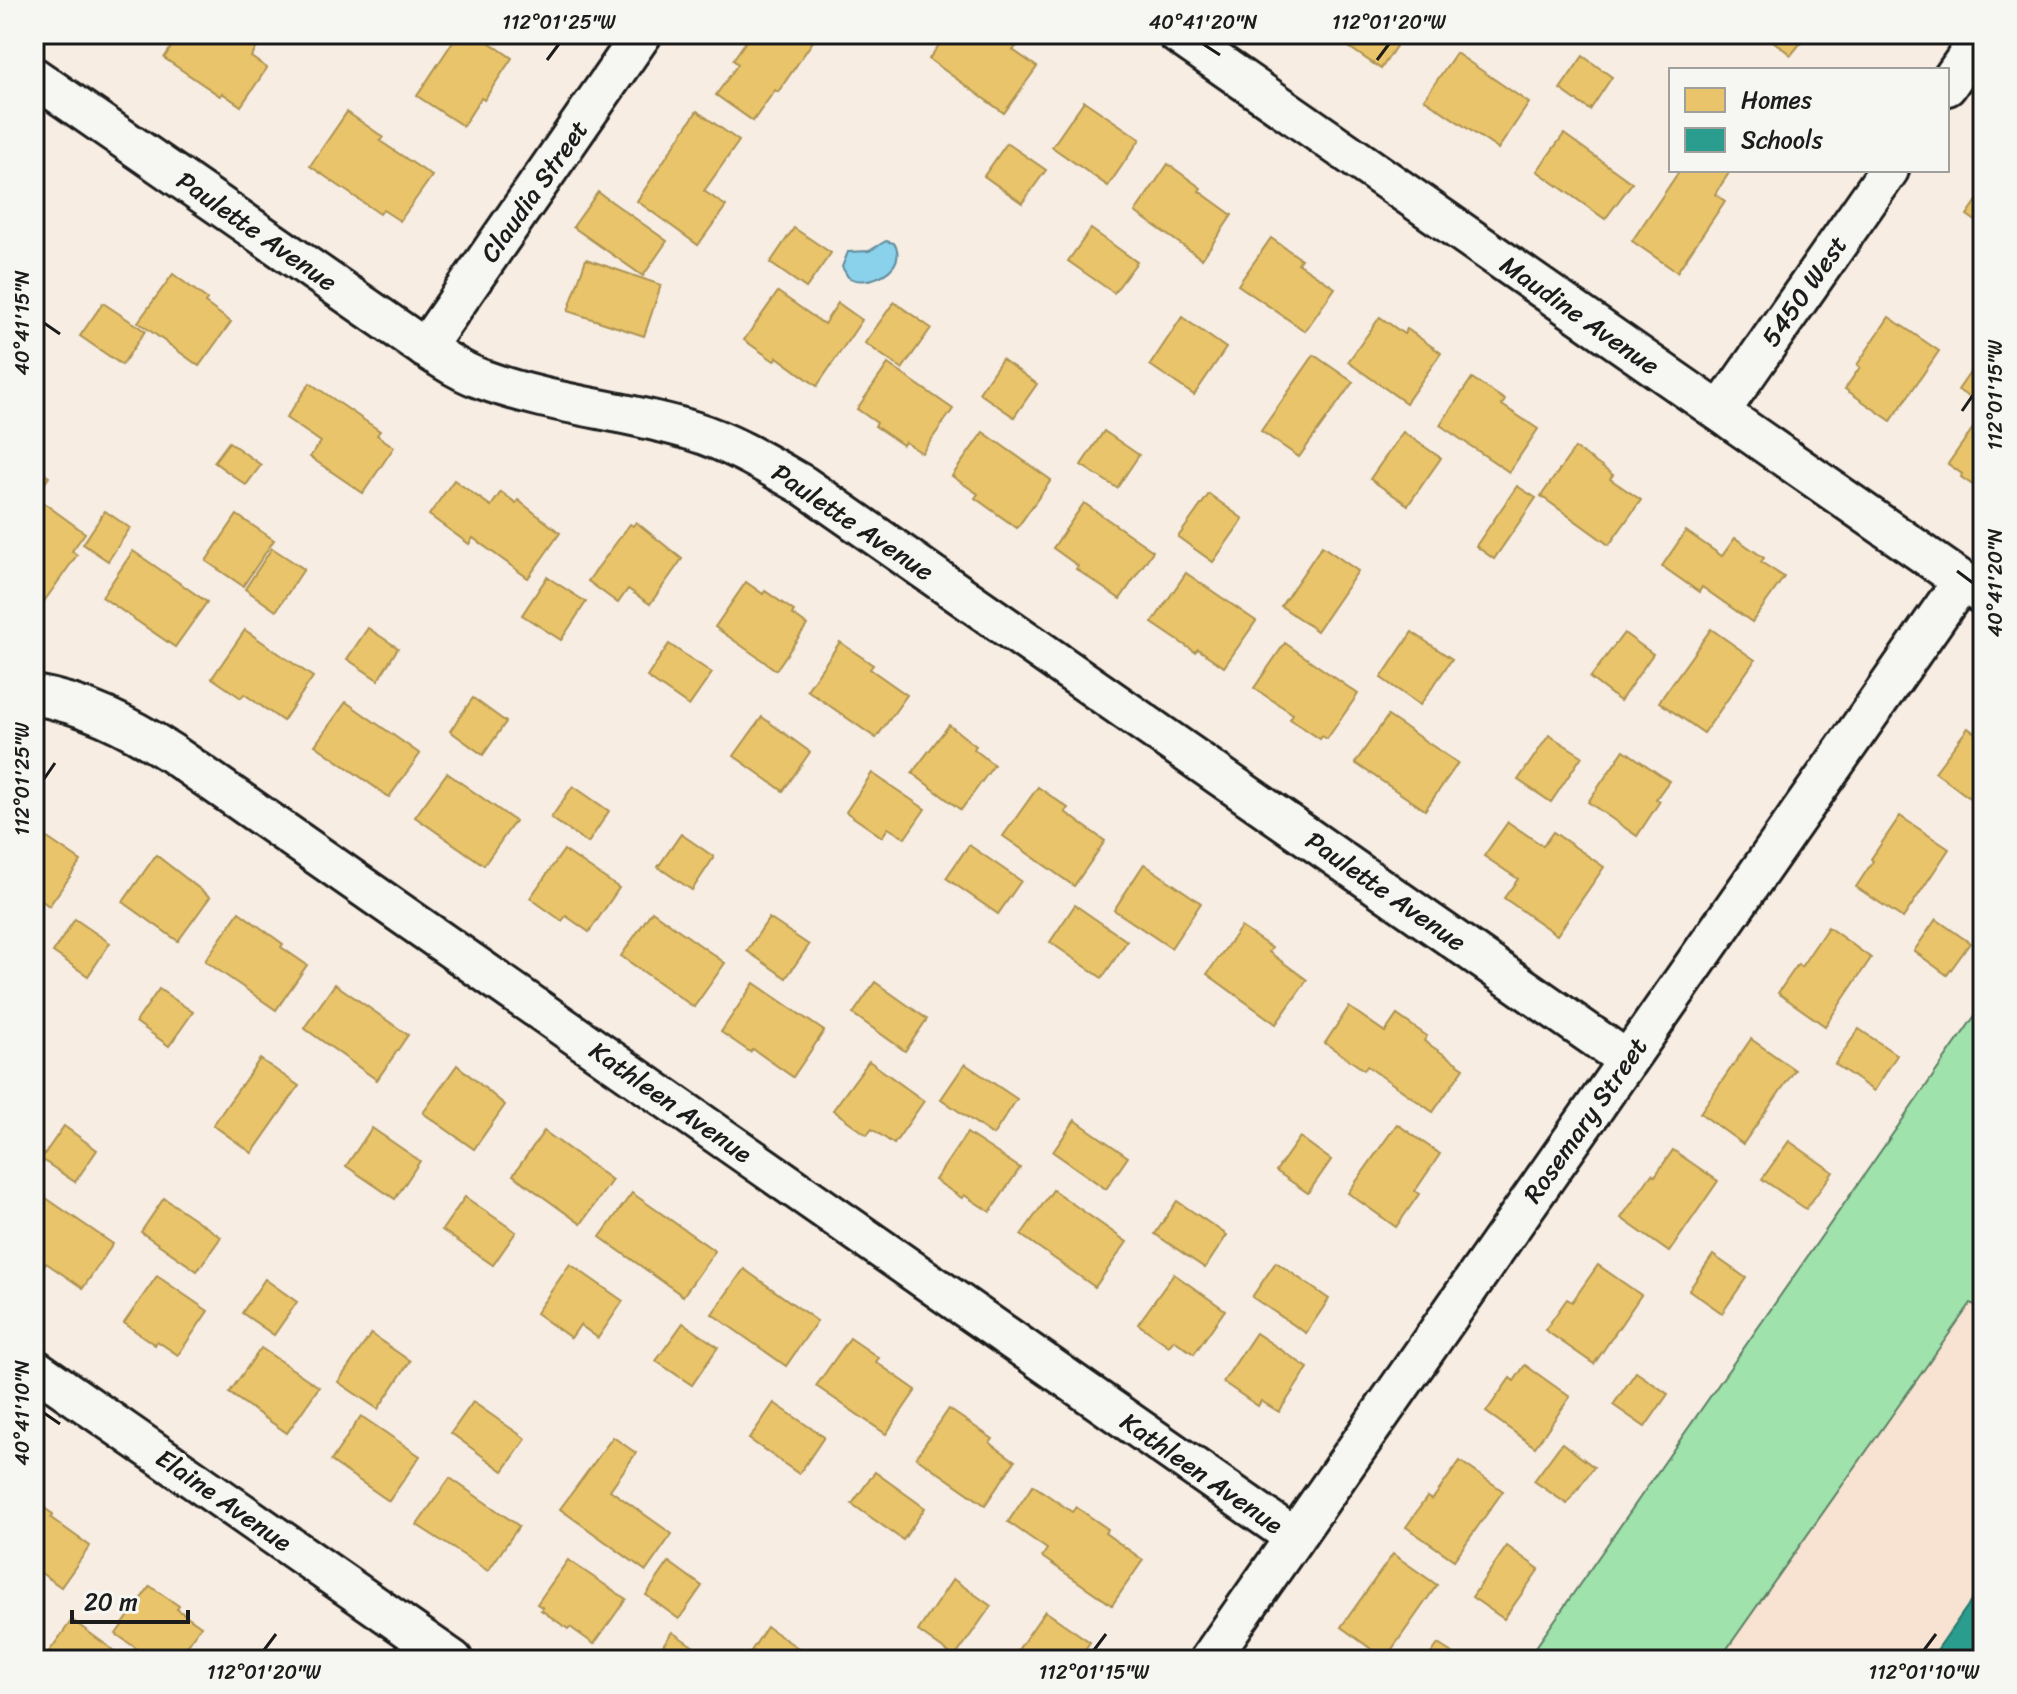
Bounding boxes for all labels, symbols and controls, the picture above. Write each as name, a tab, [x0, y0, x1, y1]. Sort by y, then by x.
text: 112°01'25"W	[502, 5, 616, 40]
text: 40°41'20"N	[1149, 5, 1257, 40]
text: 112°01'20"W	[1332, 5, 1446, 40]
legend	[1669, 68, 1949, 172]
text: Homes	[1741, 79, 1812, 121]
street label: Claudia Street	[468, 110, 600, 272]
text: Schools	[1741, 119, 1824, 161]
street label: Paulette Avenue	[167, 158, 347, 304]
street label: 5450 West	[1748, 225, 1860, 357]
street label: Maudine Avenue	[1490, 243, 1670, 387]
text: 40°41'15"N	[5, 270, 40, 376]
text: 112°01'15"W	[1978, 339, 2013, 450]
street label: Paulette Avenue	[762, 450, 944, 594]
text: 40°41'20"N	[1978, 529, 2013, 637]
text: 112°01'25"W	[5, 722, 40, 836]
street label: Paulette Avenue	[1296, 818, 1476, 964]
street label: Rosemary Street	[1510, 1027, 1660, 1213]
street label: Kathleen Avenue	[580, 1028, 763, 1176]
text: 40°41'10"N	[5, 1360, 40, 1466]
street label: Kathleen Avenue	[1111, 1399, 1294, 1547]
street label: Elaine Avenue	[146, 1436, 302, 1565]
scale bar	[72, 1574, 188, 1624]
text: 20 m	[84, 1581, 138, 1623]
text: 112°01'20"W	[207, 1655, 321, 1690]
text: 112°01'15"W	[1039, 1655, 1150, 1690]
text: 112°01'10"W	[1869, 1655, 1980, 1690]

